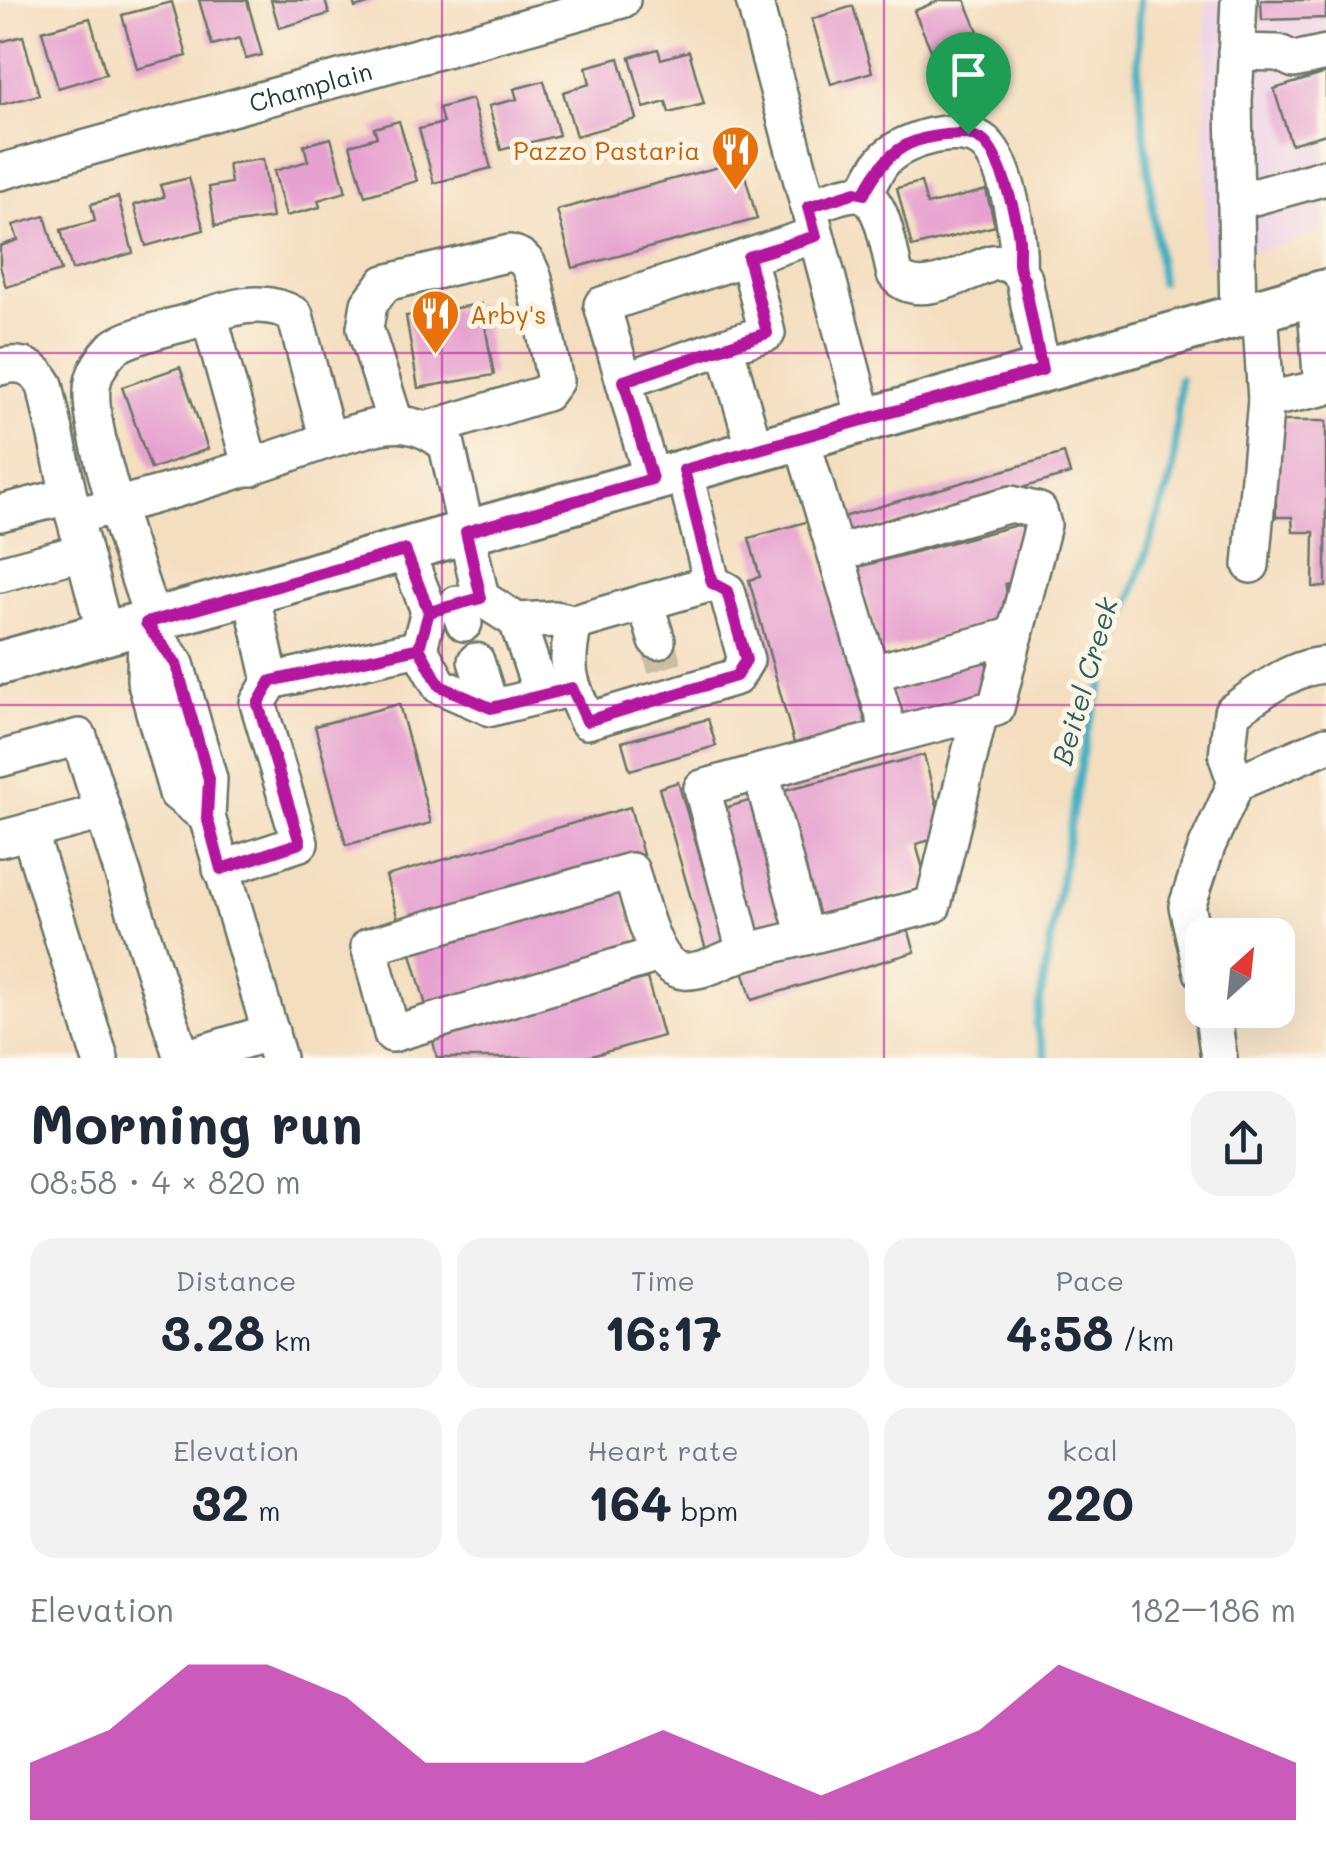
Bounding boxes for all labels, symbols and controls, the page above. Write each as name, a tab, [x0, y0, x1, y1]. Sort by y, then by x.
pin	[926, 32, 1011, 135]
icon: arrive	[941, 47, 996, 102]
street label: Champlain	[245, 54, 375, 118]
restaurant icon: Pazzo Pastaria	[709, 124, 761, 192]
place label: Pazzo Pastaria	[513, 134, 700, 166]
restaurant icon: Arby's	[409, 288, 461, 356]
place label: Arby's	[470, 298, 547, 331]
water label: Beitel Creek	[1043, 592, 1125, 769]
north arrow	[1185, 918, 1295, 1028]
map controls	[1185, 918, 1295, 1028]
text: Morning run	[30, 1086, 363, 1158]
button: share	[1191, 1091, 1296, 1196]
text: 08:58 · 4 × 820 m	[30, 1160, 301, 1202]
text: Distance	[176, 1262, 296, 1298]
text: Time	[631, 1262, 695, 1298]
text: Pace	[1056, 1262, 1124, 1298]
text: 3.28	[161, 1298, 265, 1364]
text: 16:17	[604, 1298, 722, 1364]
text: 4:58	[1006, 1298, 1113, 1364]
text: km	[265, 1322, 311, 1358]
text: /km	[1113, 1322, 1174, 1358]
text: Elevation	[173, 1432, 299, 1468]
text: Heart rate	[587, 1432, 739, 1468]
text: kcal	[1062, 1432, 1118, 1468]
text: 32	[191, 1468, 249, 1534]
text: 164	[588, 1468, 672, 1534]
text: 220	[1046, 1468, 1134, 1534]
text: m	[249, 1492, 281, 1528]
text: bpm	[672, 1492, 738, 1528]
text: Elevation	[30, 1588, 174, 1630]
text: 182–186 m	[1130, 1588, 1296, 1630]

